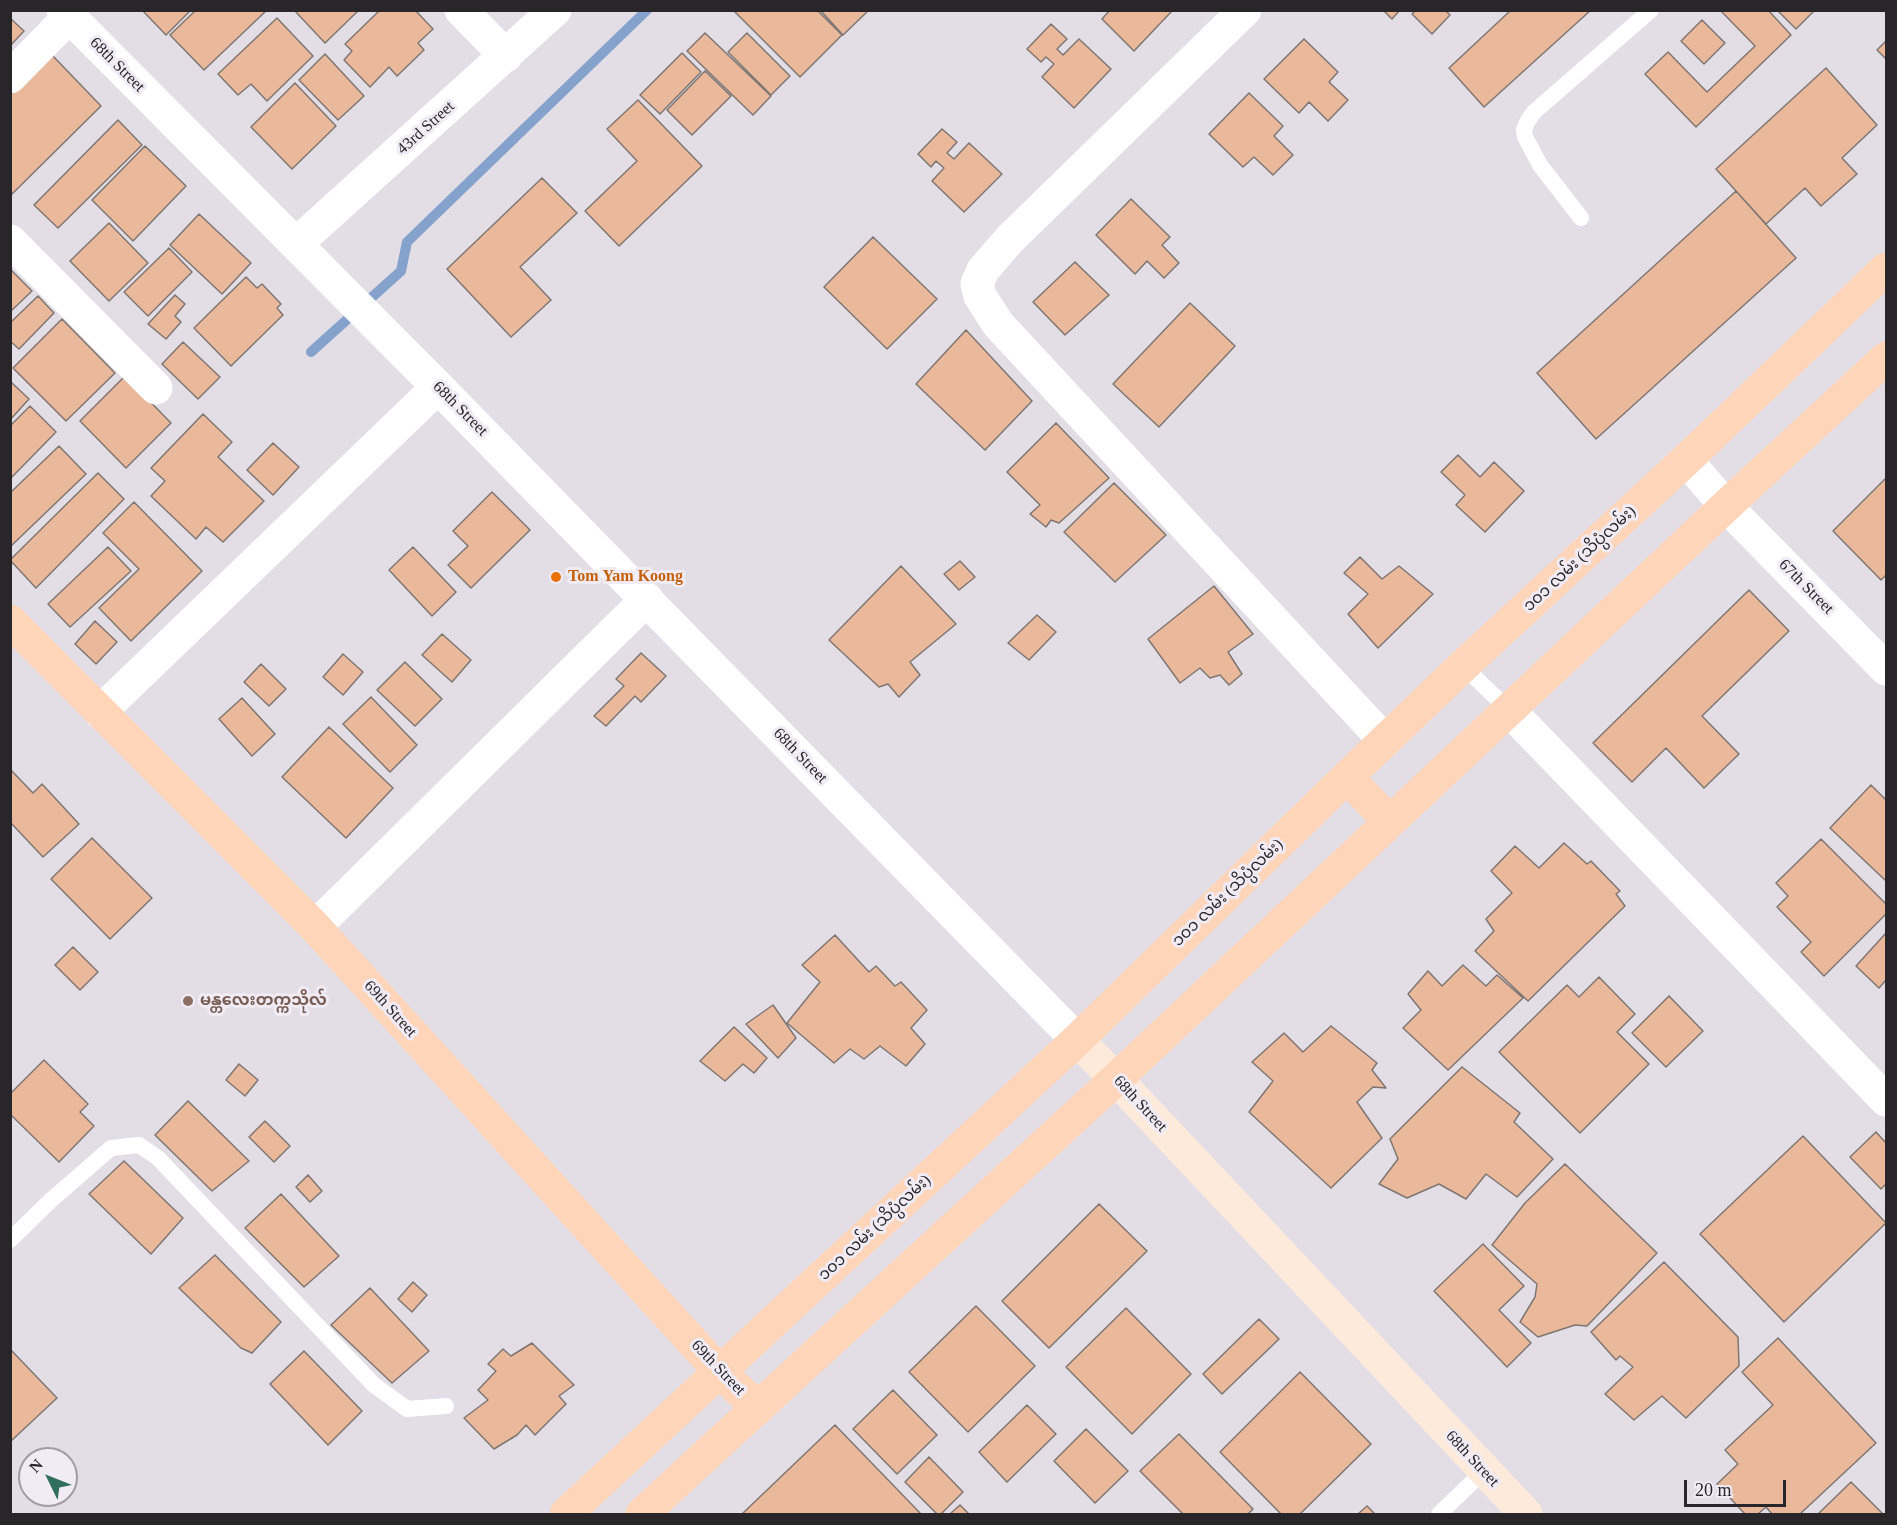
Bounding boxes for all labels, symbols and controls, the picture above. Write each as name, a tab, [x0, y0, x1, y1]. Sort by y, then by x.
street label: 68th Street	[86, 34, 148, 96]
street label: 43rd Street	[393, 97, 459, 159]
street label: 68th Street	[429, 378, 491, 440]
street label: ၁၀၁ လမ်း (သိပ္ပံလမ်း)	[1520, 502, 1640, 616]
street label: 67th Street	[1775, 556, 1837, 618]
place label: Tom Yam Koong	[568, 567, 683, 587]
marker: Tom Yam Koong	[549, 570, 563, 584]
street label: 68th Street	[769, 724, 831, 788]
street label: ၁၀၁ လမ်း (သိပ္ပံလမ်း)	[1169, 835, 1287, 951]
street label: 69th Street	[360, 977, 420, 1041]
place label: မန္တလေးတက္ကသိုလ်	[200, 991, 327, 1011]
marker: မန္တလေးတက္ကသိုလ်	[181, 994, 195, 1008]
street label: 68th Street	[1109, 1072, 1171, 1136]
street label: ၁၀၁ လမ်း (သိပ္ပံလမ်း)	[815, 1171, 935, 1285]
street label: 69th Street	[687, 1336, 749, 1400]
street label: 68th Street	[1441, 1427, 1503, 1491]
north arrow	[18, 1447, 78, 1507]
text: N	[26, 1456, 46, 1476]
scale bar	[1687, 1468, 1789, 1506]
text: 20 m	[1695, 1480, 1732, 1500]

